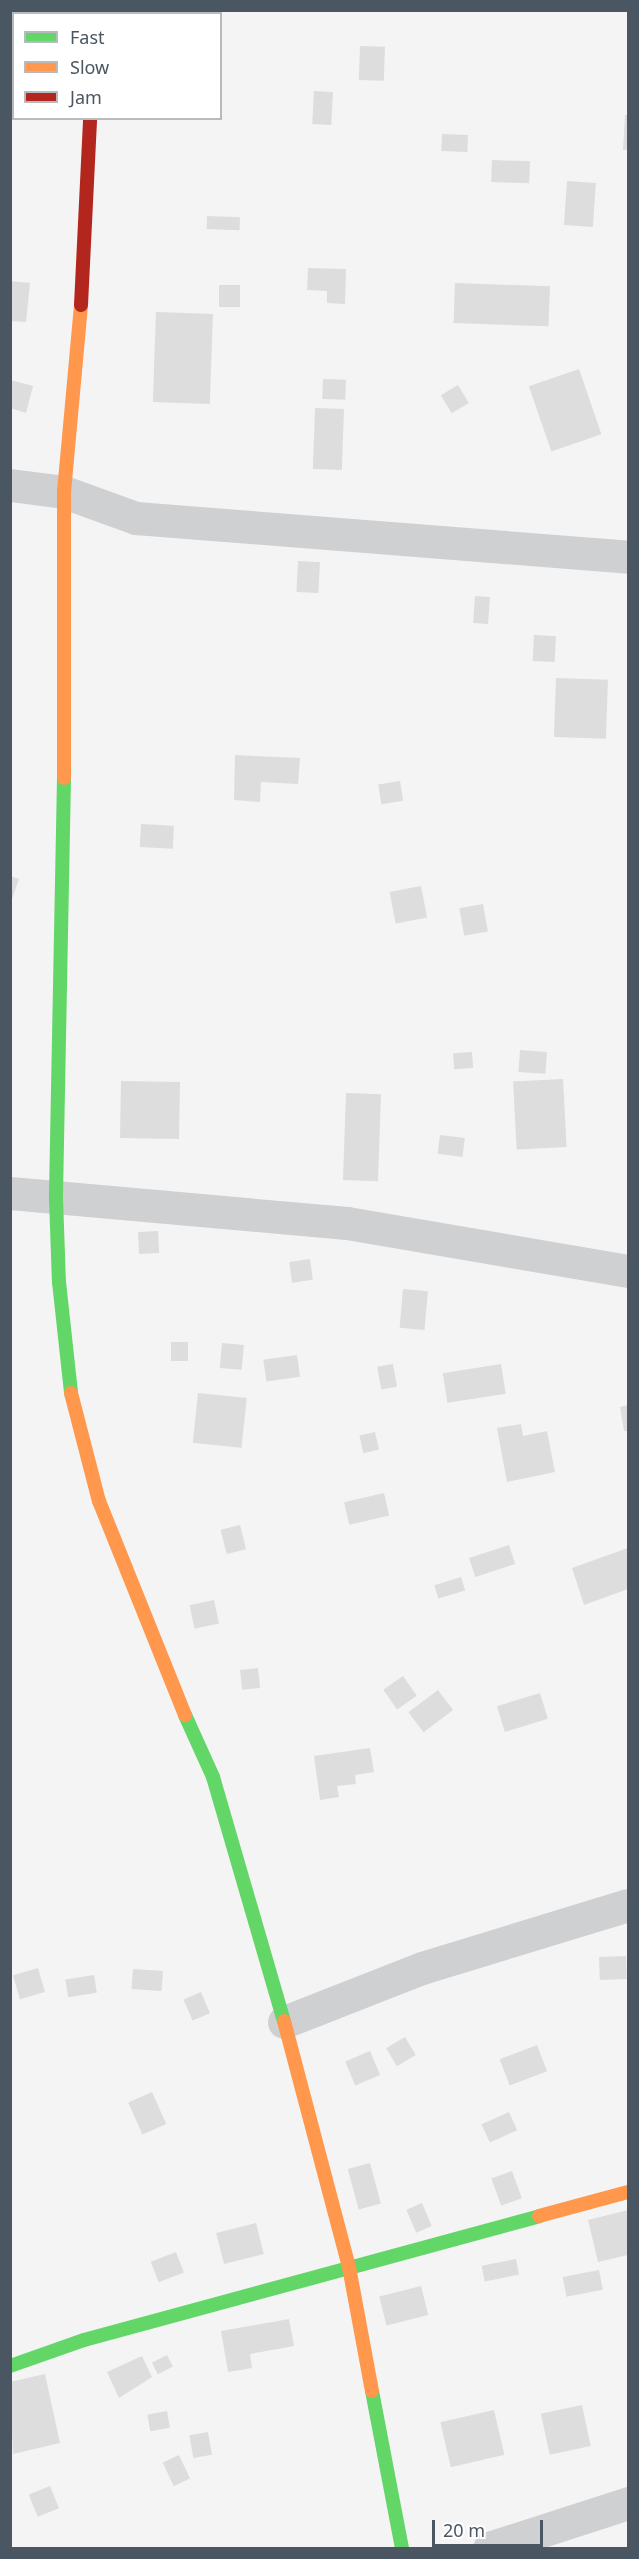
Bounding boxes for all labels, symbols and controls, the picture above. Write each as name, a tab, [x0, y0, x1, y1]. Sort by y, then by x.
legend	[12, 12, 222, 120]
text: Fast	[70, 25, 105, 49]
text: Slow	[70, 55, 109, 79]
text: Jam	[70, 85, 102, 109]
scale bar	[435, 2508, 546, 2546]
text: 20 m	[443, 2518, 485, 2542]

